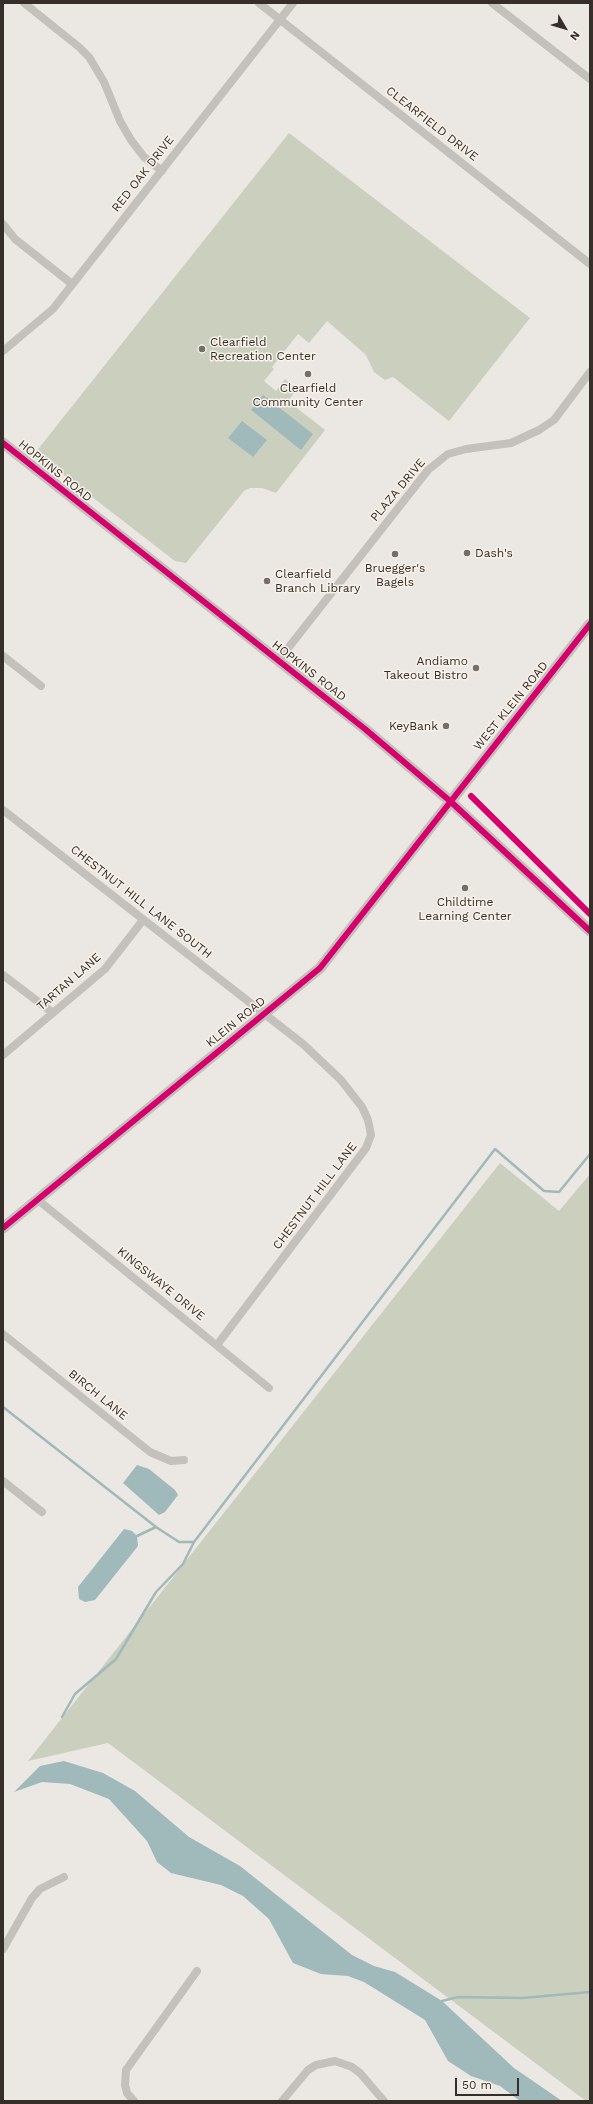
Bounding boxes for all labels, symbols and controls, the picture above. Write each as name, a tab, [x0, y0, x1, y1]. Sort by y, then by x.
north arrow	[545, 8, 585, 48]
text: N	[567, 28, 582, 43]
street label: CLEARFIELD DRIVE	[383, 84, 481, 164]
street label: RED OAK DRIVE	[109, 133, 177, 215]
place label: Clearfield Recreation Center	[210, 335, 316, 363]
marker: Clearfield Recreation Center	[197, 344, 207, 354]
marker: Clearfield Community Center	[303, 369, 313, 379]
place label: Clearfield Community Center	[253, 381, 363, 409]
street label: HOPKINS ROAD	[15, 437, 95, 505]
street label: PLAZA DRIVE	[368, 456, 428, 524]
place label: Dash's	[475, 546, 513, 560]
marker: Dash's	[462, 548, 472, 558]
marker: Bruegger's Bagels	[390, 549, 400, 559]
place label: Bruegger's Bagels	[365, 561, 425, 589]
place label: Clearfield Branch Library	[275, 567, 361, 595]
marker: Clearfield Branch Library	[262, 576, 272, 586]
street label: HOPKINS ROAD	[269, 638, 349, 704]
place label: Andiamo Takeout Bistro	[384, 654, 468, 682]
street label: WEST KLEIN ROAD	[471, 659, 551, 753]
marker: Andiamo Takeout Bistro	[471, 663, 481, 673]
place label: KeyBank	[389, 719, 438, 733]
marker: KeyBank	[441, 721, 451, 731]
street label: CHESTNUT HILL LANE SOUTH	[67, 842, 215, 962]
marker: Childtime Learning Center	[460, 883, 470, 893]
place label: Childtime Learning Center	[418, 895, 512, 923]
street label: TARTAN LANE	[34, 950, 104, 1014]
street label: KLEIN ROAD	[203, 994, 269, 1050]
street label: CHESTNUT HILL LANE	[270, 1140, 360, 1252]
street label: KINGSWAYE DRIVE	[114, 1244, 208, 1324]
street label: BIRCH LANE	[65, 1367, 131, 1423]
scale bar	[457, 2070, 521, 2096]
text: 50 m	[462, 2078, 492, 2092]

